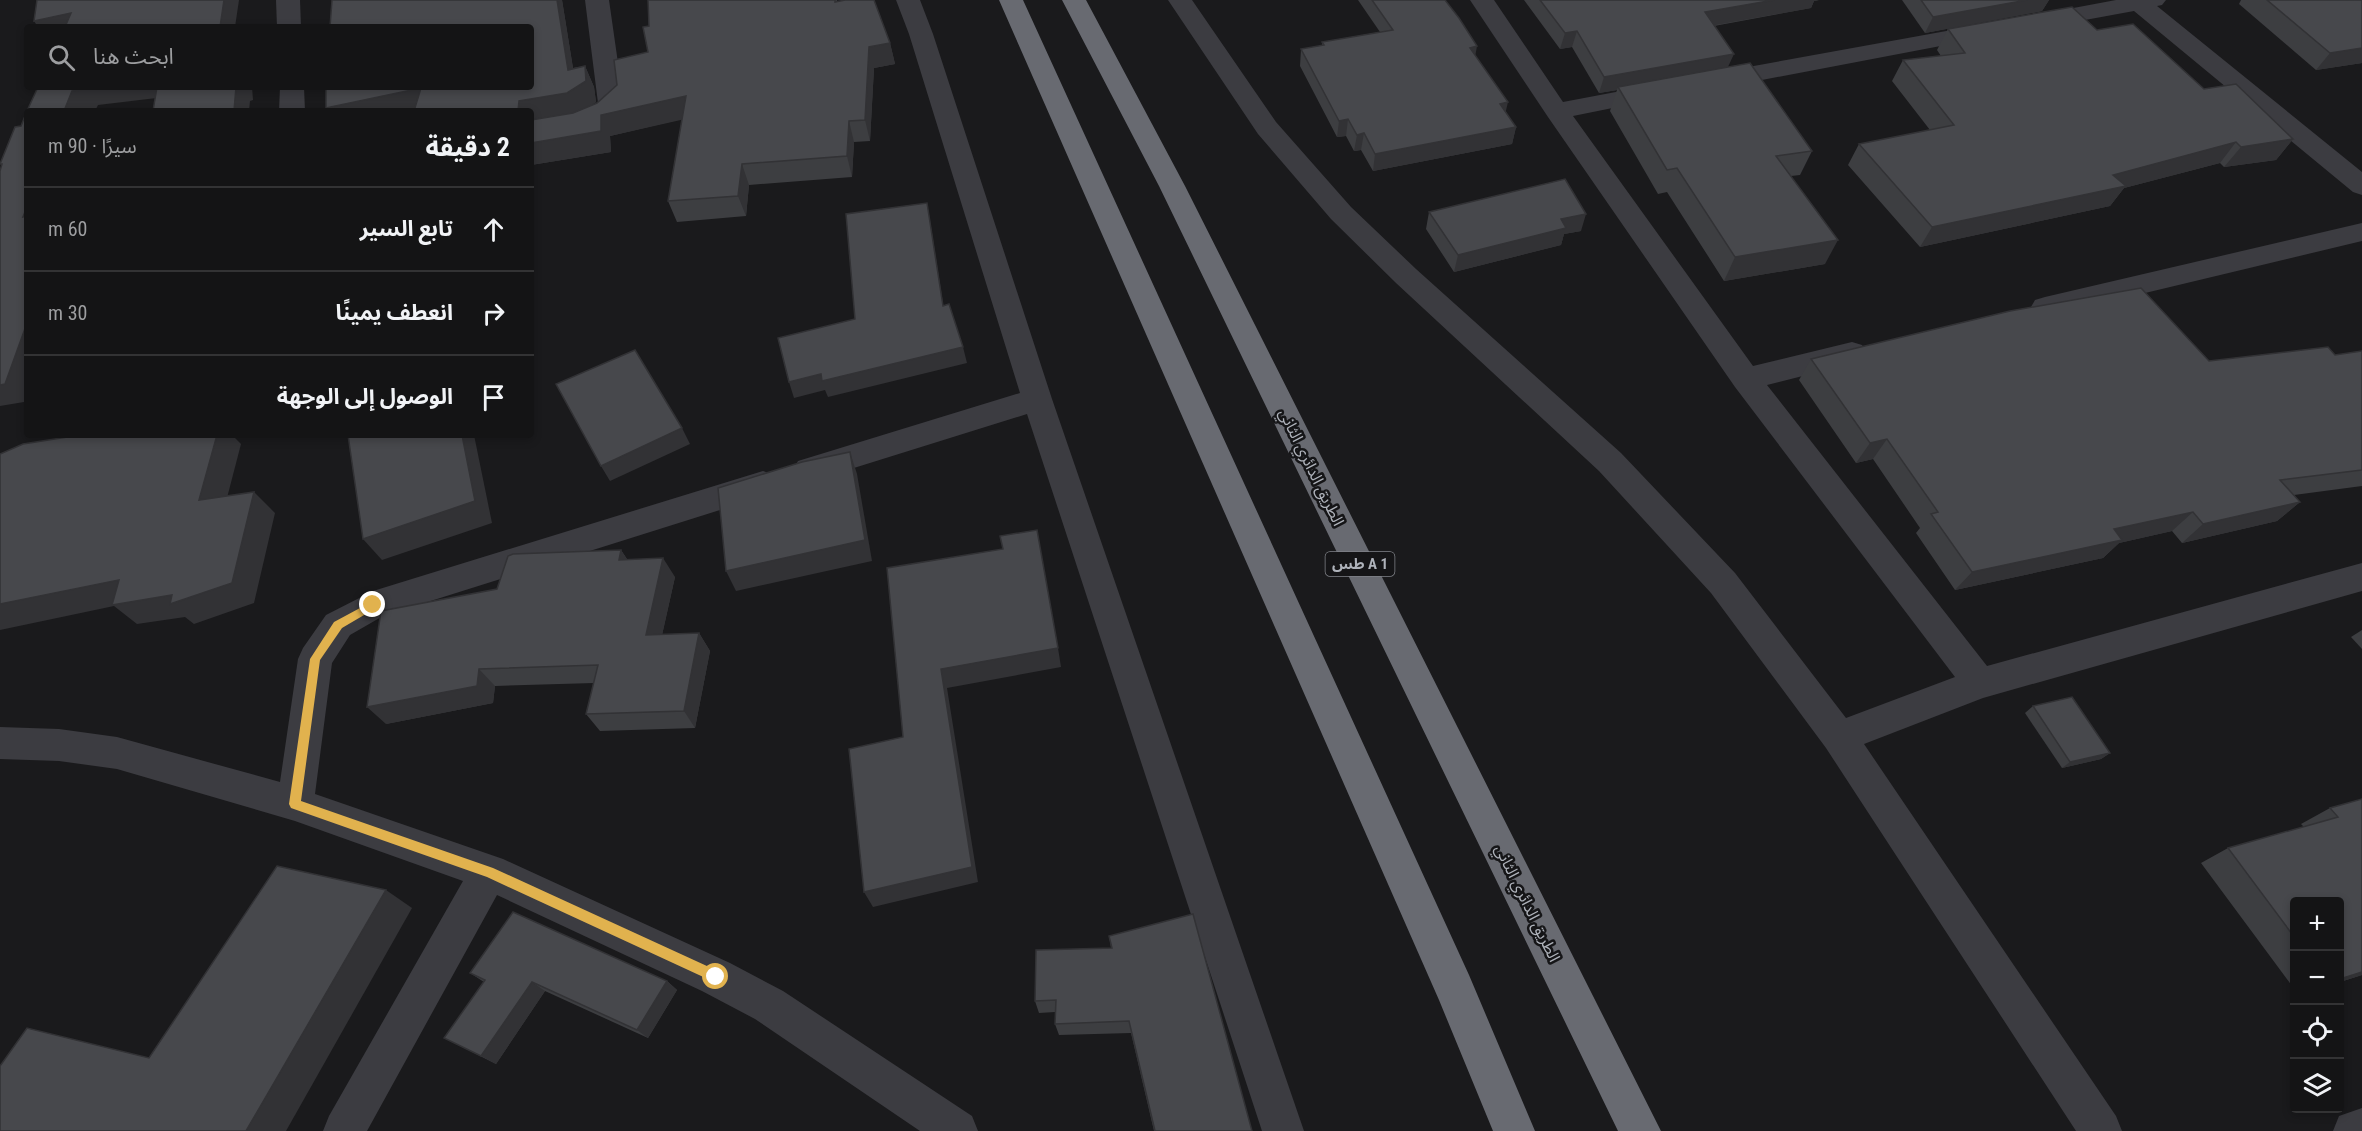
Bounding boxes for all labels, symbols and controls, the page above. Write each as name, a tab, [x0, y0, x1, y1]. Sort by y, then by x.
search box	[24, 24, 534, 90]
icon: search	[45, 41, 78, 74]
text: ابحث هنا	[93, 44, 174, 69]
text: 2 دقيقة	[425, 132, 510, 162]
text: سيرًا · 90 m	[48, 134, 137, 158]
icon: ahead	[477, 213, 510, 246]
text: تابع السير	[360, 216, 453, 241]
text: 60 m	[48, 217, 87, 241]
icon: right	[477, 297, 510, 330]
text: انعطف يمينًا	[335, 300, 453, 325]
text: 30 m	[48, 301, 87, 325]
icon: arrive	[477, 381, 510, 414]
text: الوصول إلى الوجهة	[277, 384, 453, 409]
street label: الطريق الدائري الثاني	[1273, 406, 1348, 530]
road number: طس A 1	[1326, 552, 1394, 576]
route end	[359, 591, 385, 617]
street label: الطريق الدائري الثاني	[1489, 842, 1564, 966]
map controls	[2290, 897, 2344, 1113]
button: +	[2290, 897, 2344, 951]
button: −	[2290, 951, 2344, 1005]
route start	[702, 963, 728, 989]
button: locate	[2290, 1005, 2344, 1059]
button: layers	[2290, 1059, 2344, 1113]

